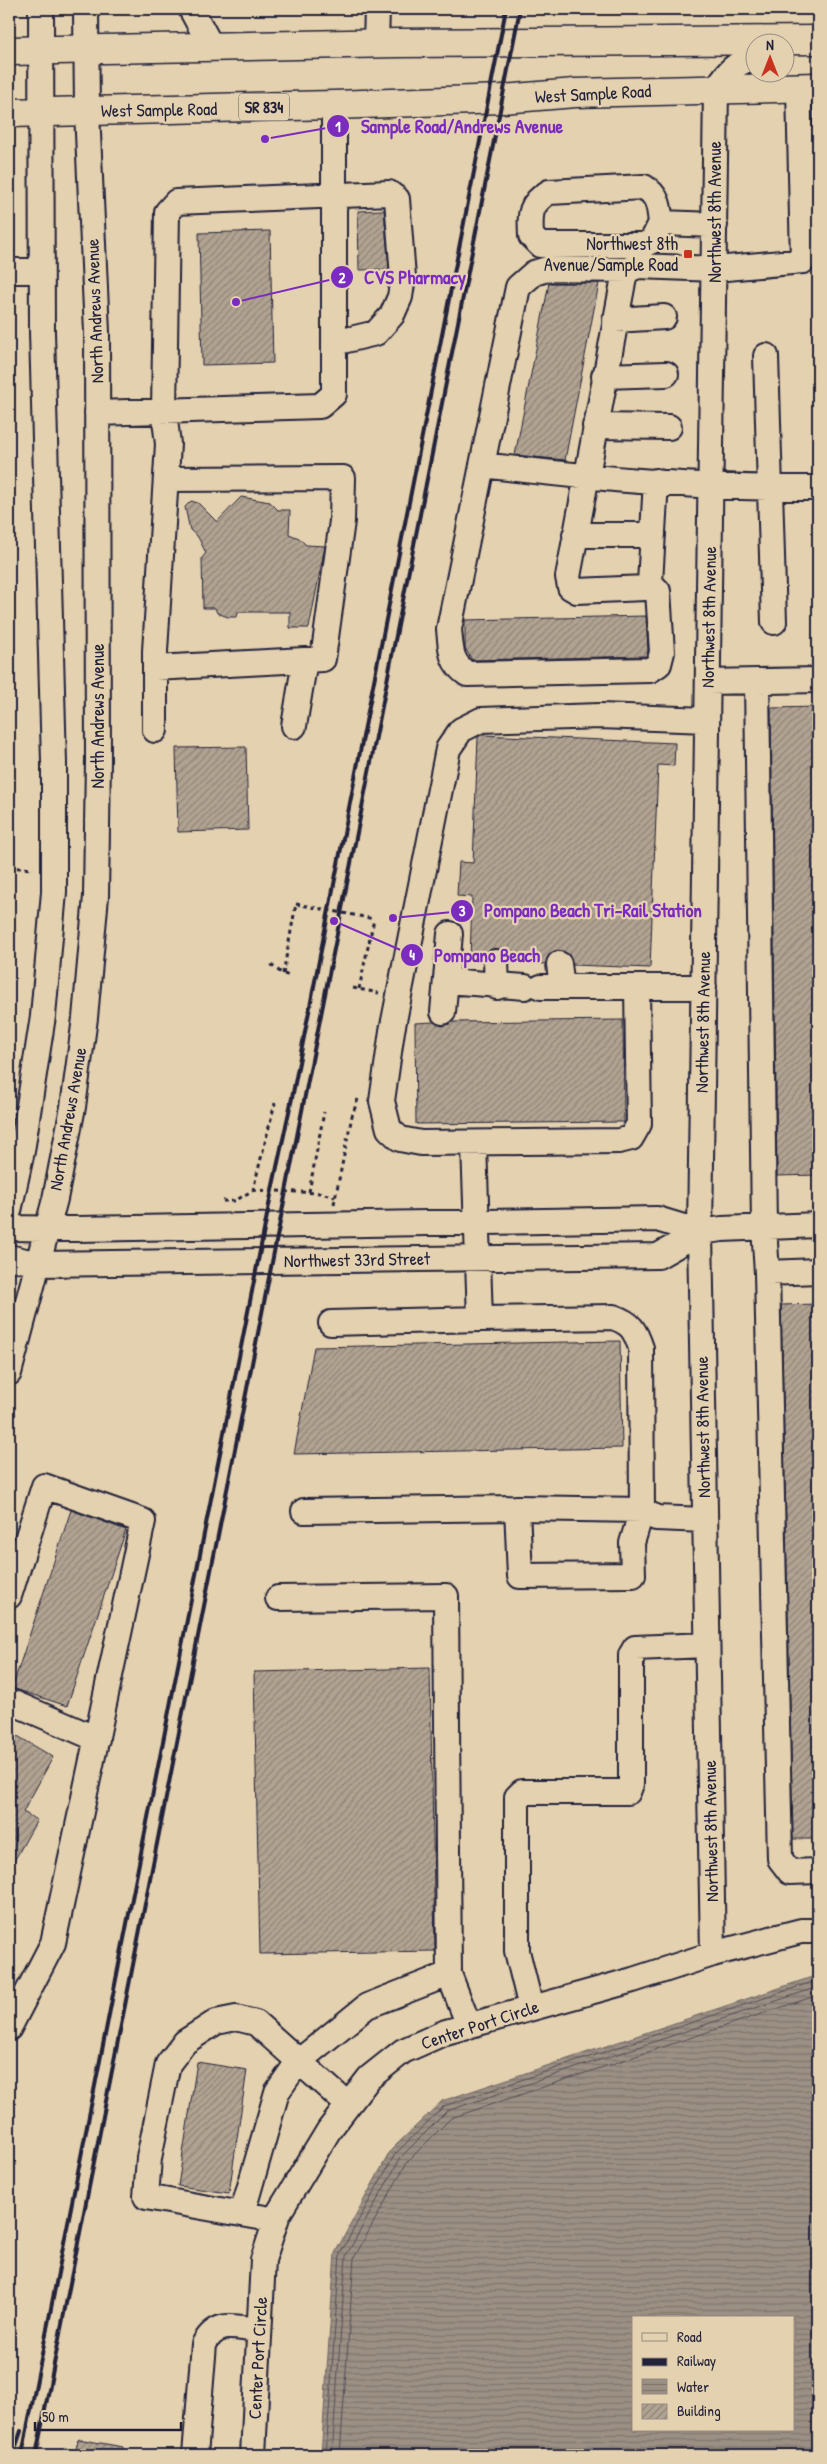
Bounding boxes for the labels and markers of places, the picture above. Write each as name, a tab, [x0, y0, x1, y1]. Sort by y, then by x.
callout: Sample Road/Andrews Avenue	[326, 109, 573, 143]
place label: Northwest 8th Avenue/Sample Road	[544, 231, 678, 277]
marker: Northwest 8th Avenue/Sample Road	[682, 248, 694, 260]
callout: CVS Pharmacy	[329, 260, 476, 294]
callout: Pompano Beach Tri-Rail Station	[449, 894, 712, 928]
callout: Pompano Beach	[400, 938, 550, 972]

